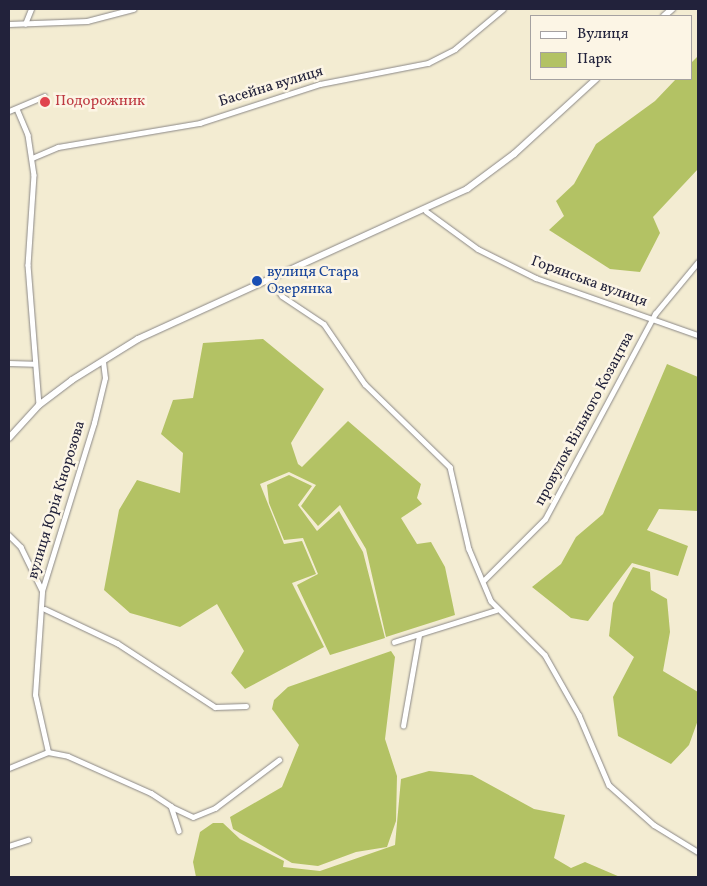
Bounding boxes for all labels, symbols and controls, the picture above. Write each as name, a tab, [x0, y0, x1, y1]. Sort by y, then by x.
legend	[530, 15, 692, 80]
text: Вулиця	[577, 24, 628, 45]
text: Парк	[577, 49, 612, 70]
street label: Басейна вулиця	[217, 63, 325, 111]
place label: Подорожник	[55, 93, 145, 111]
marker: Подорожник	[39, 96, 51, 108]
street label: Горянська вулиця	[528, 253, 650, 311]
place label: вулиця Стара Озерянка	[267, 263, 359, 298]
marker: вулиця Стара Озерянка	[251, 275, 263, 287]
street label: провулок Вільного Козацтва	[531, 329, 639, 509]
street label: вулиця Юрія Кнорозова	[24, 419, 90, 581]

